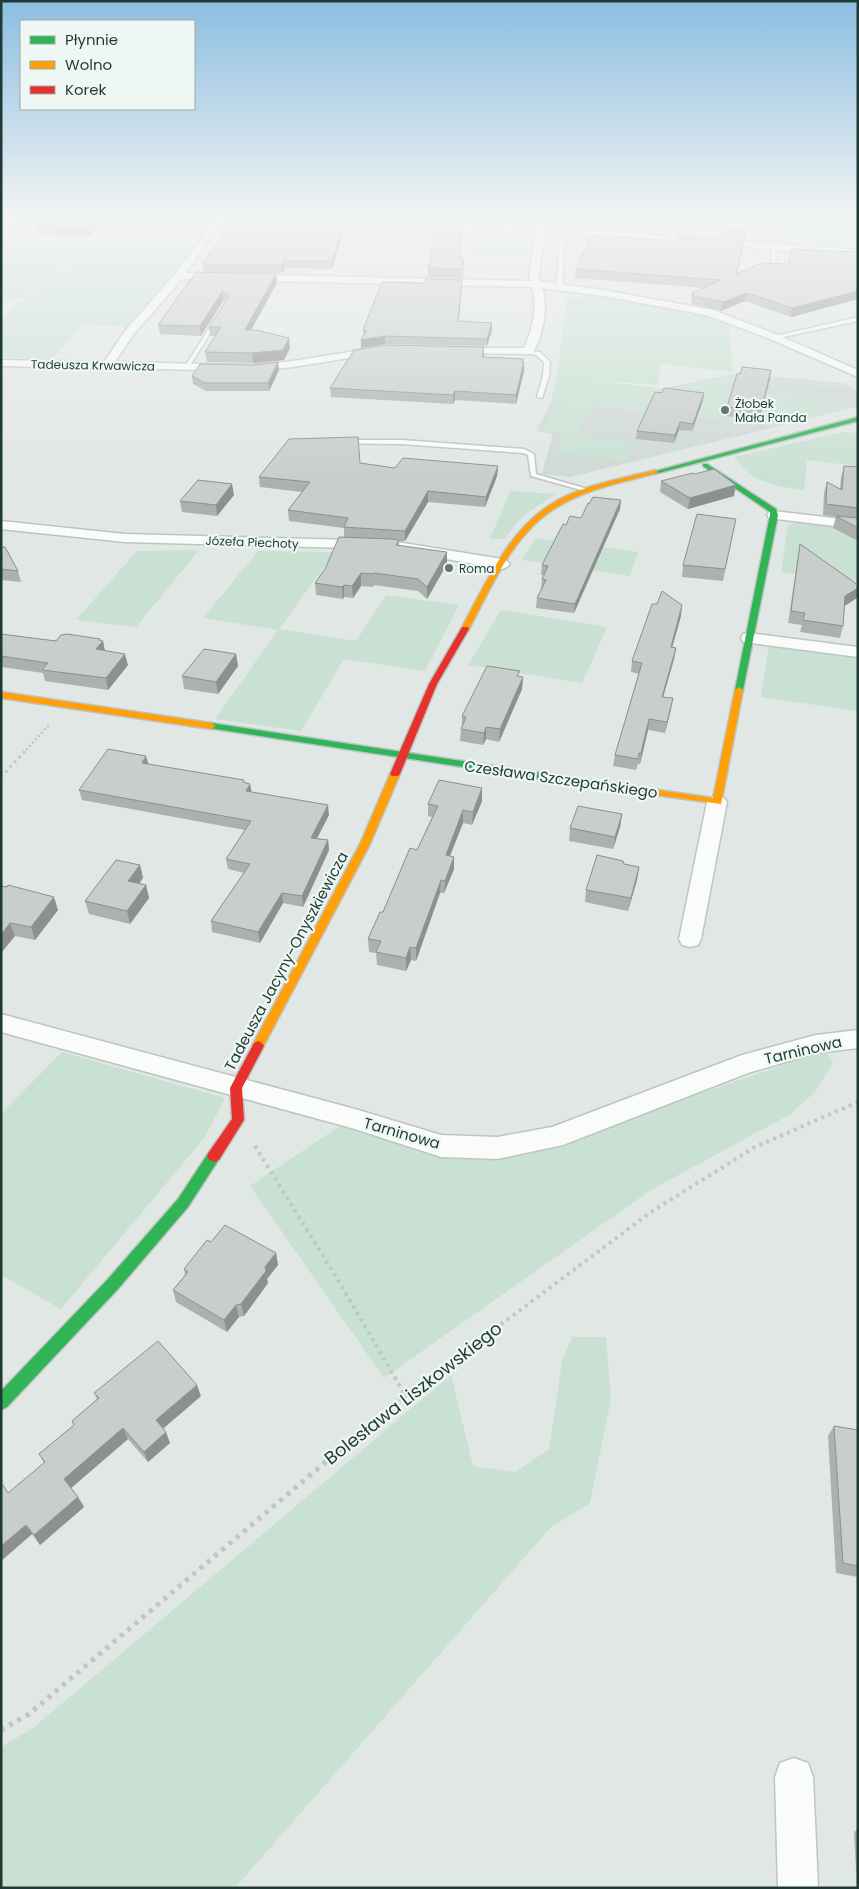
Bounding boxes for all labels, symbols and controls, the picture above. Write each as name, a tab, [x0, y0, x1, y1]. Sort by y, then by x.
legend	[20, 20, 195, 110]
text: Płynnie	[65, 29, 118, 50]
text: Wolno	[65, 54, 112, 75]
text: Korek	[65, 79, 106, 100]
street label: Tadeusza Krwawicza	[31, 355, 155, 375]
place label: Żłobek Mała Panda	[735, 395, 807, 426]
marker: Żłobek Mała Panda	[719, 404, 731, 416]
street label: Józefa Piechoty	[205, 532, 299, 552]
place label: Roma	[459, 560, 494, 577]
marker: Roma	[443, 562, 455, 574]
street label: Czesława Szczepańskiego	[463, 755, 659, 803]
street label: Tadeusza Jacyny-Onyszkiewicza	[219, 848, 353, 1074]
street label: Tarninowa	[762, 1031, 844, 1069]
street label: Tarninowa	[361, 1112, 443, 1154]
street label: Bolesława Liszkowskiego	[319, 1316, 507, 1470]

